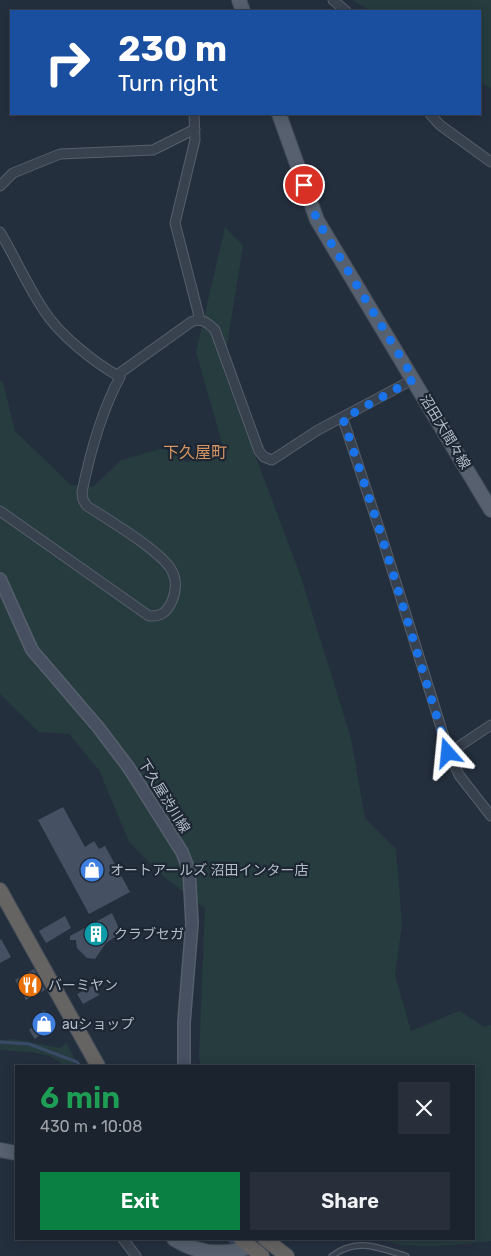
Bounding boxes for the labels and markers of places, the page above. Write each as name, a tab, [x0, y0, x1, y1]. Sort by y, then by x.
pin	[283, 164, 325, 206]
shop icon: オートアールズ 沼田インター店	[79, 857, 105, 883]
place label: オートアールズ 沼田インター店	[110, 862, 309, 879]
building icon: クラブセガ	[83, 921, 109, 947]
place label: クラブセガ	[114, 926, 184, 943]
restaurant icon: バーミヤン	[17, 972, 43, 998]
place label: バーミヤン	[48, 977, 118, 994]
shop icon: auショップ	[31, 1011, 57, 1037]
place label: auショップ	[62, 1016, 134, 1033]

